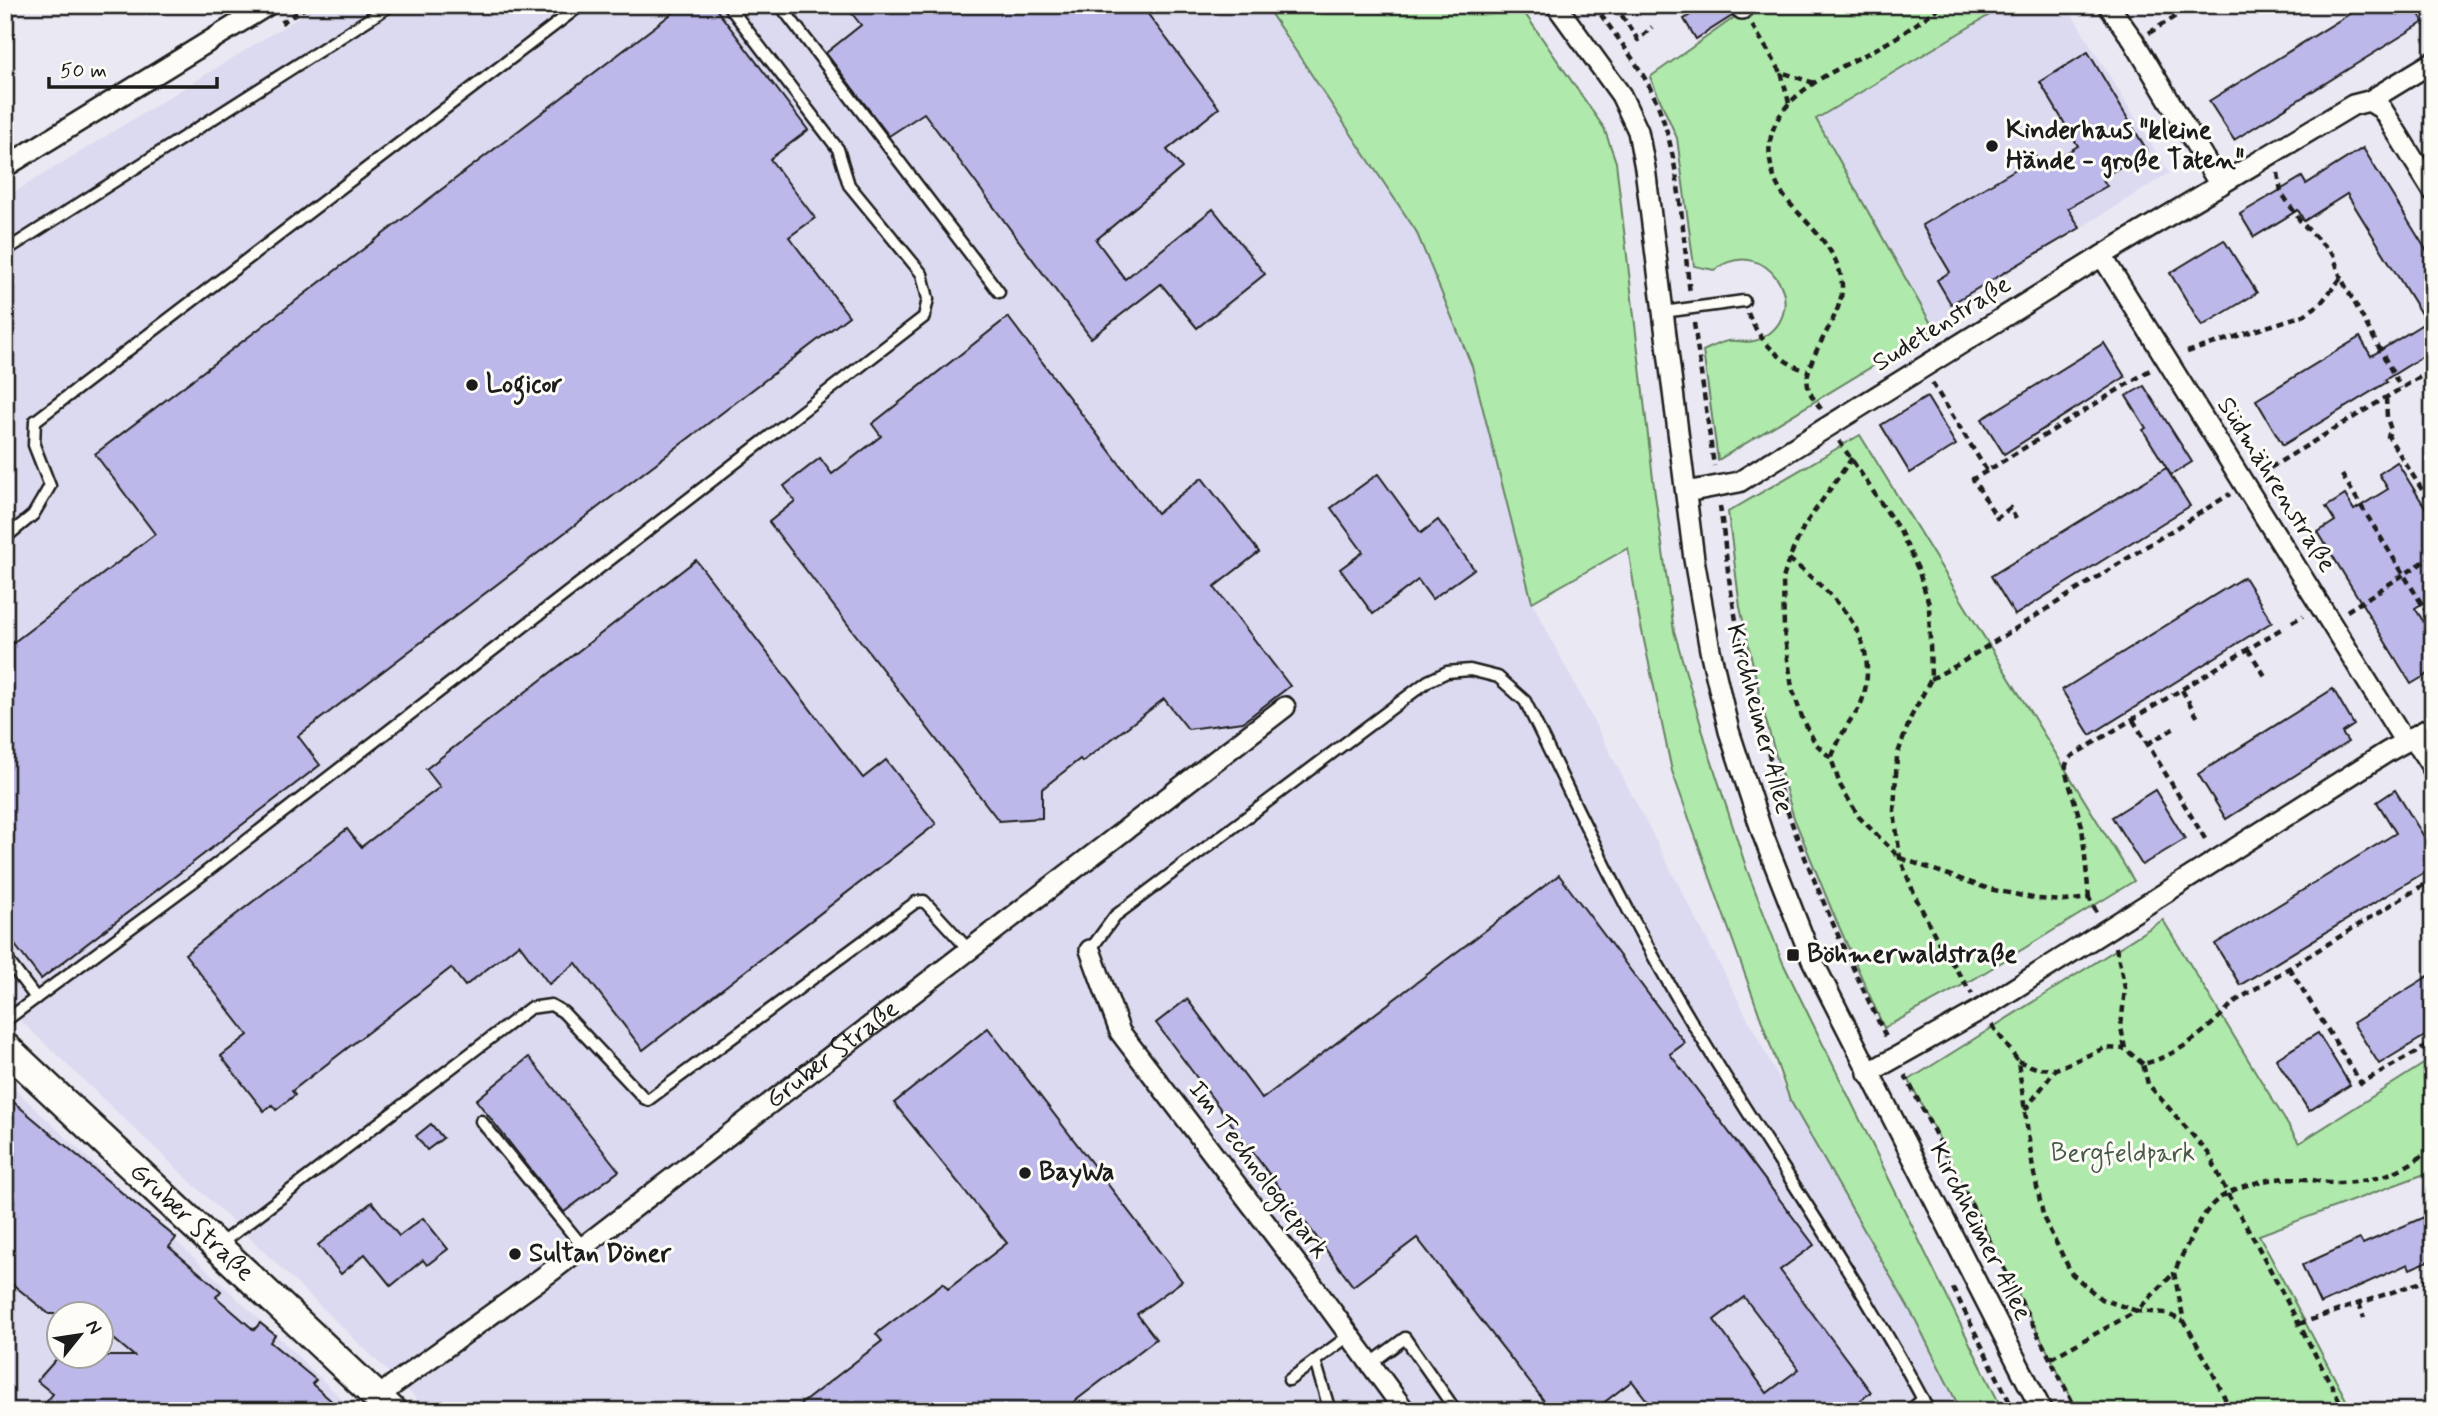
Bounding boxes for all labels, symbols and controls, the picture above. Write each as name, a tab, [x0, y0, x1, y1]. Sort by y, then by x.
scale bar	[49, 46, 217, 90]
text: 50 m	[60, 57, 107, 85]
place label: Kinderhaus "kleine Hände - große Taten"	[2006, 114, 2244, 179]
marker: Kinderhaus "kleine Hände - große Taten"	[1984, 138, 2000, 154]
street label: Sudetenstraße	[1866, 268, 2018, 380]
place label: Logicor	[486, 368, 563, 405]
marker: Logicor	[464, 377, 480, 393]
street label: Südmährenstraße	[2208, 391, 2344, 579]
street label: Kirchheimer Allee	[1717, 620, 1801, 818]
place label: Böhmerwaldstraße	[1807, 938, 2017, 972]
marker: Böhmerwaldstraße	[1785, 947, 1801, 963]
street label: Gruber Straße	[759, 992, 907, 1117]
street label: Im Technologiepark	[1178, 1074, 1336, 1267]
street label: Kirchheimer Allee	[1920, 1137, 2040, 1327]
park label: Bergfeldpark	[2051, 1137, 2195, 1173]
street label: Gruber Straße	[122, 1155, 261, 1290]
place label: BayWa	[1039, 1156, 1114, 1190]
marker: BayWa	[1017, 1165, 1033, 1181]
place label: Sultan Döner	[529, 1237, 672, 1271]
marker: Sultan Döner	[507, 1246, 523, 1262]
north arrow	[46, 1300, 116, 1370]
text: N	[79, 1316, 107, 1339]

